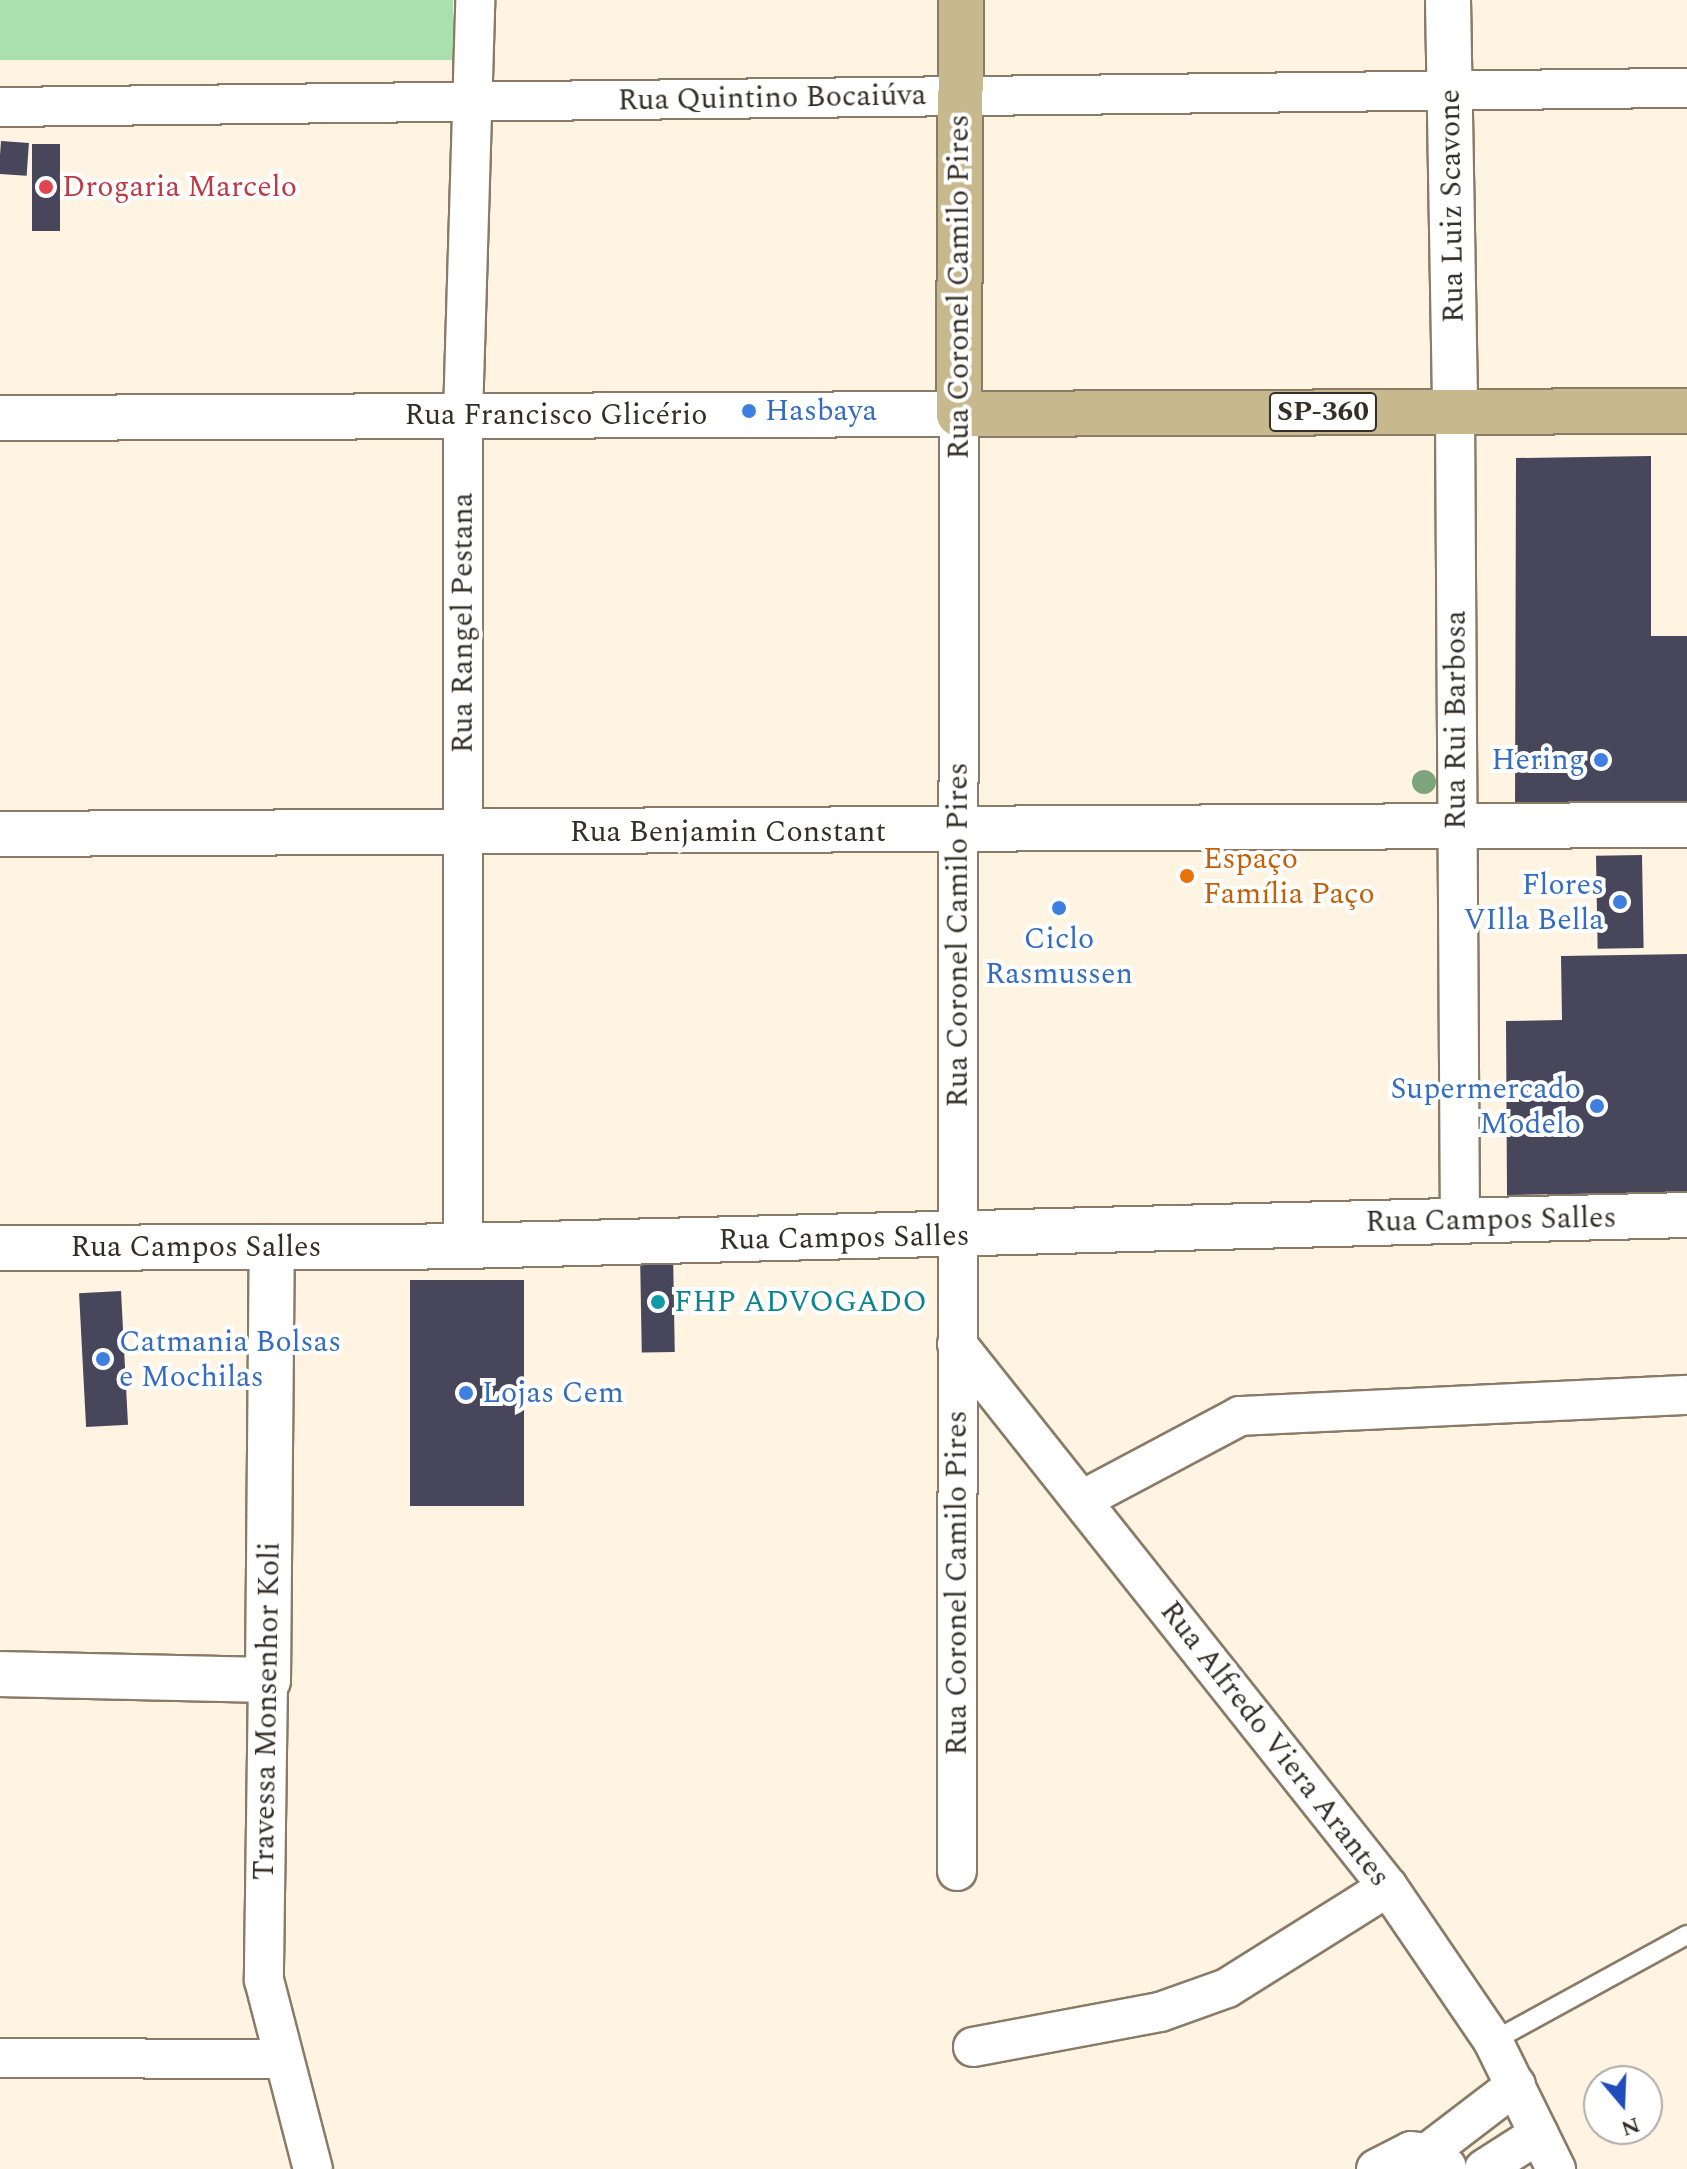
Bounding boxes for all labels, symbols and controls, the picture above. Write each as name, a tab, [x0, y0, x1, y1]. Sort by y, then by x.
street label: Rua Quintino Bocaiúva	[617, 77, 927, 119]
street label: Rua Luiz Scavone	[1432, 89, 1472, 323]
street label: Rua Coronel Camilo Pires	[941, 114, 977, 460]
place label: Drogaria Marcelo	[62, 169, 297, 205]
marker: Drogaria Marcelo	[37, 178, 55, 196]
road number: SP-360	[1267, 388, 1379, 436]
place label: Hasbaya	[765, 393, 877, 429]
street label: Rua Francisco Glicério	[404, 397, 708, 433]
marker: Hasbaya	[740, 402, 758, 420]
street label: Rua Rangel Pestana	[445, 493, 481, 753]
street label: Rua Rui Barbosa	[1438, 610, 1474, 830]
place label: Hering	[1491, 742, 1585, 778]
marker: Hering	[1592, 751, 1610, 769]
street label: Rua Coronel Camilo Pires	[940, 762, 976, 1108]
street label: Rua Benjamin Constant	[570, 814, 886, 850]
place label: Espaço Família Paço	[1203, 841, 1375, 912]
marker: Espaço Família Paço	[1178, 867, 1196, 885]
place label: Flores VIlla Bella	[1463, 867, 1604, 938]
marker: Flores VIlla Bella	[1611, 893, 1629, 911]
marker: Ciclo Rasmussen	[1050, 899, 1068, 917]
place label: Ciclo Rasmussen	[985, 921, 1133, 992]
place label: Supermercado Modelo	[1390, 1071, 1581, 1142]
marker: Supermercado Modelo	[1588, 1097, 1606, 1115]
street label: Rua Campos Salles	[1365, 1200, 1617, 1240]
street label: Rua Campos Salles	[718, 1218, 970, 1258]
street label: Rua Campos Salles	[70, 1229, 322, 1265]
place label: FHP ADVOGADO	[674, 1284, 927, 1320]
marker: FHP ADVOGADO	[649, 1293, 667, 1311]
place label: Catmania Bolsas e Mochilas	[119, 1324, 341, 1394]
marker: Catmania Bolsas e Mochilas	[94, 1350, 112, 1368]
place label: Lojas Cem	[482, 1375, 624, 1411]
marker: Lojas Cem	[457, 1384, 475, 1402]
street label: Rua Coronel Camilo Pires	[939, 1410, 975, 1756]
street label: Travessa Monsenhor Koli	[246, 1541, 288, 1881]
street label: Rua Alfredo Viera Arantes	[1152, 1594, 1398, 1894]
north arrow	[1583, 2065, 1663, 2145]
text: N	[1616, 2108, 1644, 2145]

